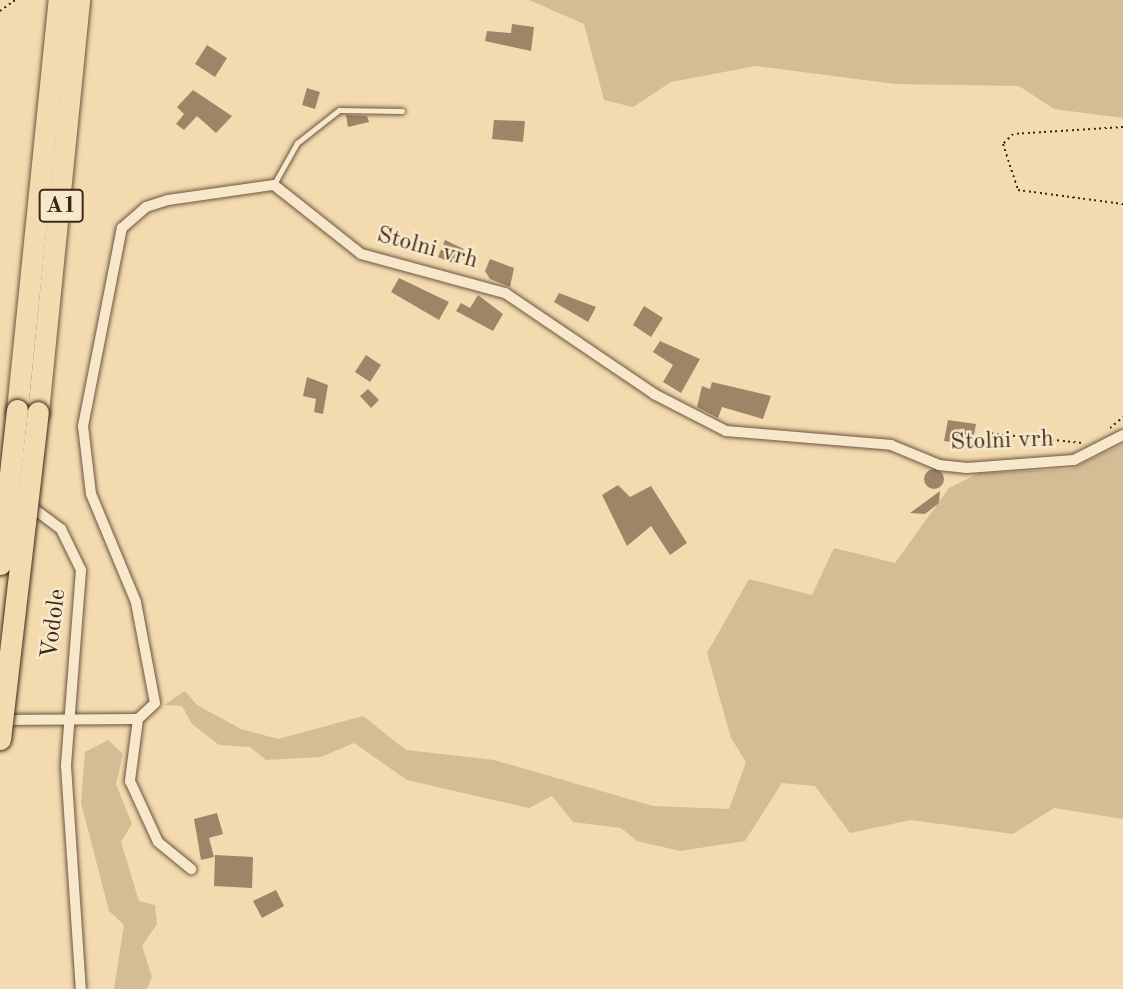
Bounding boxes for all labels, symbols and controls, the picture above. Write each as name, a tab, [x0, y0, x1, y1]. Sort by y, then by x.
road number: A1	[38, 186, 84, 226]
street label: Stolni vrh	[373, 222, 481, 276]
street label: Stolni vrh	[950, 426, 1054, 458]
street label: Vodole	[36, 587, 74, 661]

